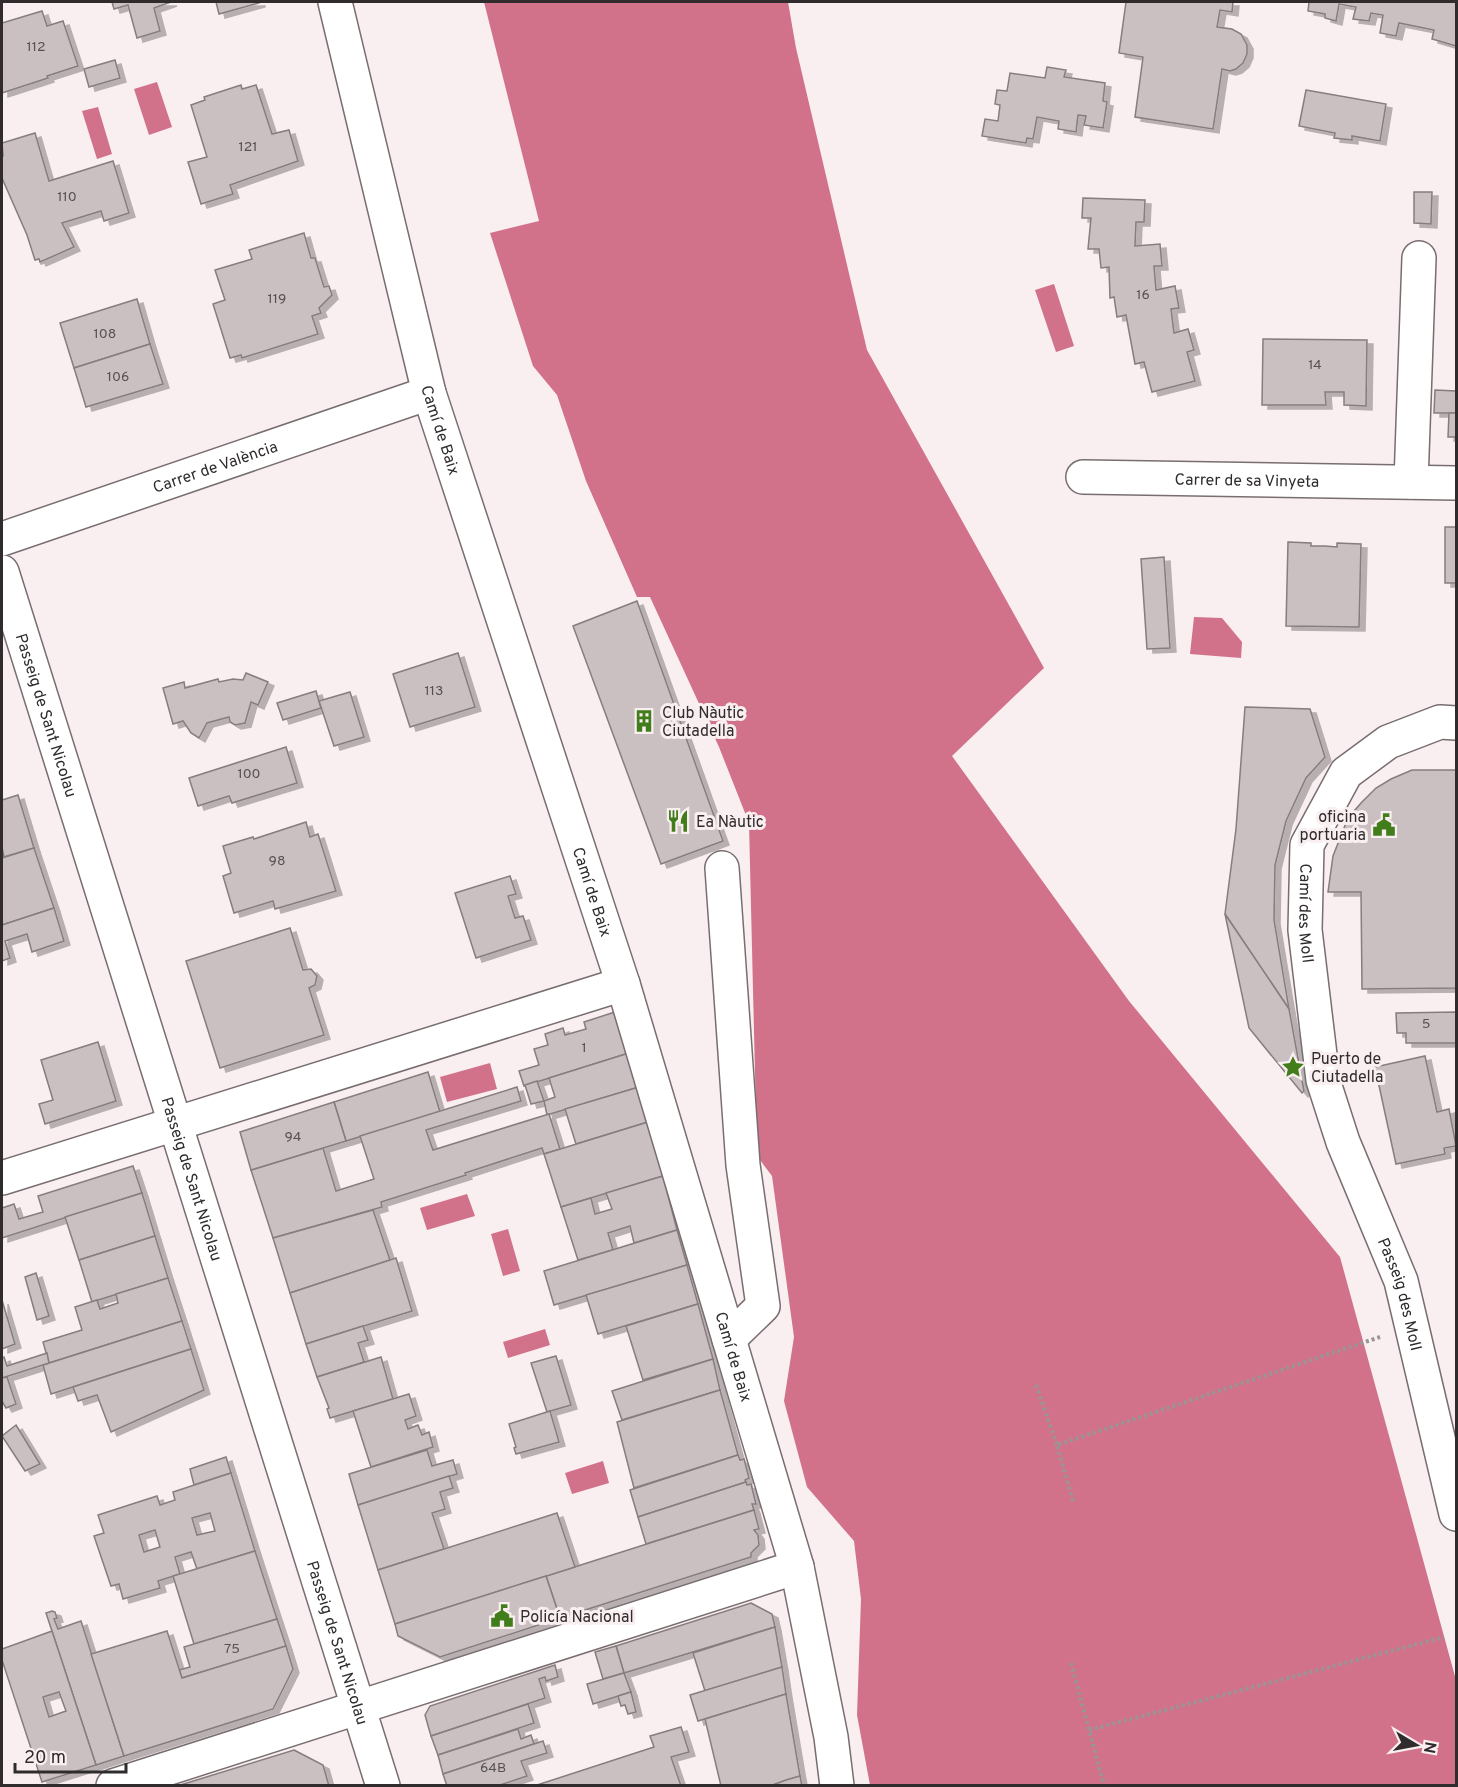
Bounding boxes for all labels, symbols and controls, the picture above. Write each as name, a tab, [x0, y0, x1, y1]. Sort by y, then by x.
house number: 112	[26, 39, 46, 56]
house number: 121	[238, 139, 258, 156]
house number: 110	[57, 189, 77, 206]
house number: 16	[1136, 287, 1150, 304]
house number: 119	[268, 291, 286, 308]
house number: 108	[94, 326, 116, 343]
house number: 14	[1308, 357, 1322, 374]
house number: 106	[107, 369, 129, 386]
street label: Camí de Baix	[416, 384, 463, 478]
street label: Carrer de València	[150, 437, 281, 499]
street label: Carrer de sa Vinyeta	[1174, 470, 1319, 493]
street label: Passeig de Sant Nicolau	[10, 631, 80, 800]
house number: 113	[425, 683, 443, 700]
place label: Club Nàutic Ciutadella	[662, 704, 744, 742]
building icon: Club Nàutic Ciutadella	[631, 708, 657, 734]
house number: 100	[237, 766, 261, 783]
restaurant icon: Ea Nàutic	[665, 808, 691, 834]
place label: oficina portuaria	[1299, 808, 1366, 846]
public building icon: oficina portuaria	[1371, 812, 1397, 838]
place label: Ea Nàutic	[696, 813, 764, 833]
street label: Camí de Baix	[567, 845, 615, 940]
house number: 98	[269, 853, 285, 870]
street label: Camí des Moll	[1293, 863, 1317, 964]
house number: 5	[1422, 1016, 1430, 1033]
house number: 1	[581, 1040, 587, 1057]
place label: Puerto de Ciutadella	[1311, 1050, 1383, 1088]
place icon: Puerto de Ciutadella	[1280, 1054, 1306, 1080]
street label: Passeig de Sant Nicolau	[155, 1095, 226, 1264]
house number: 94	[284, 1129, 302, 1146]
street label: Passeig des Moll	[1372, 1235, 1425, 1353]
street label: Camí de Baix	[709, 1310, 755, 1405]
street label: Passeig de Sant Nicolau	[301, 1559, 371, 1728]
public building icon: Policía Nacional	[489, 1603, 515, 1629]
place label: Policía Nacional	[520, 1608, 634, 1628]
house number: 75	[224, 1641, 240, 1658]
north arrow	[1386, 1715, 1446, 1775]
scale bar	[15, 1736, 126, 1774]
text: N	[1418, 1740, 1440, 1755]
text: 20 m	[24, 1747, 66, 1770]
house number: 64B	[480, 1760, 506, 1777]

